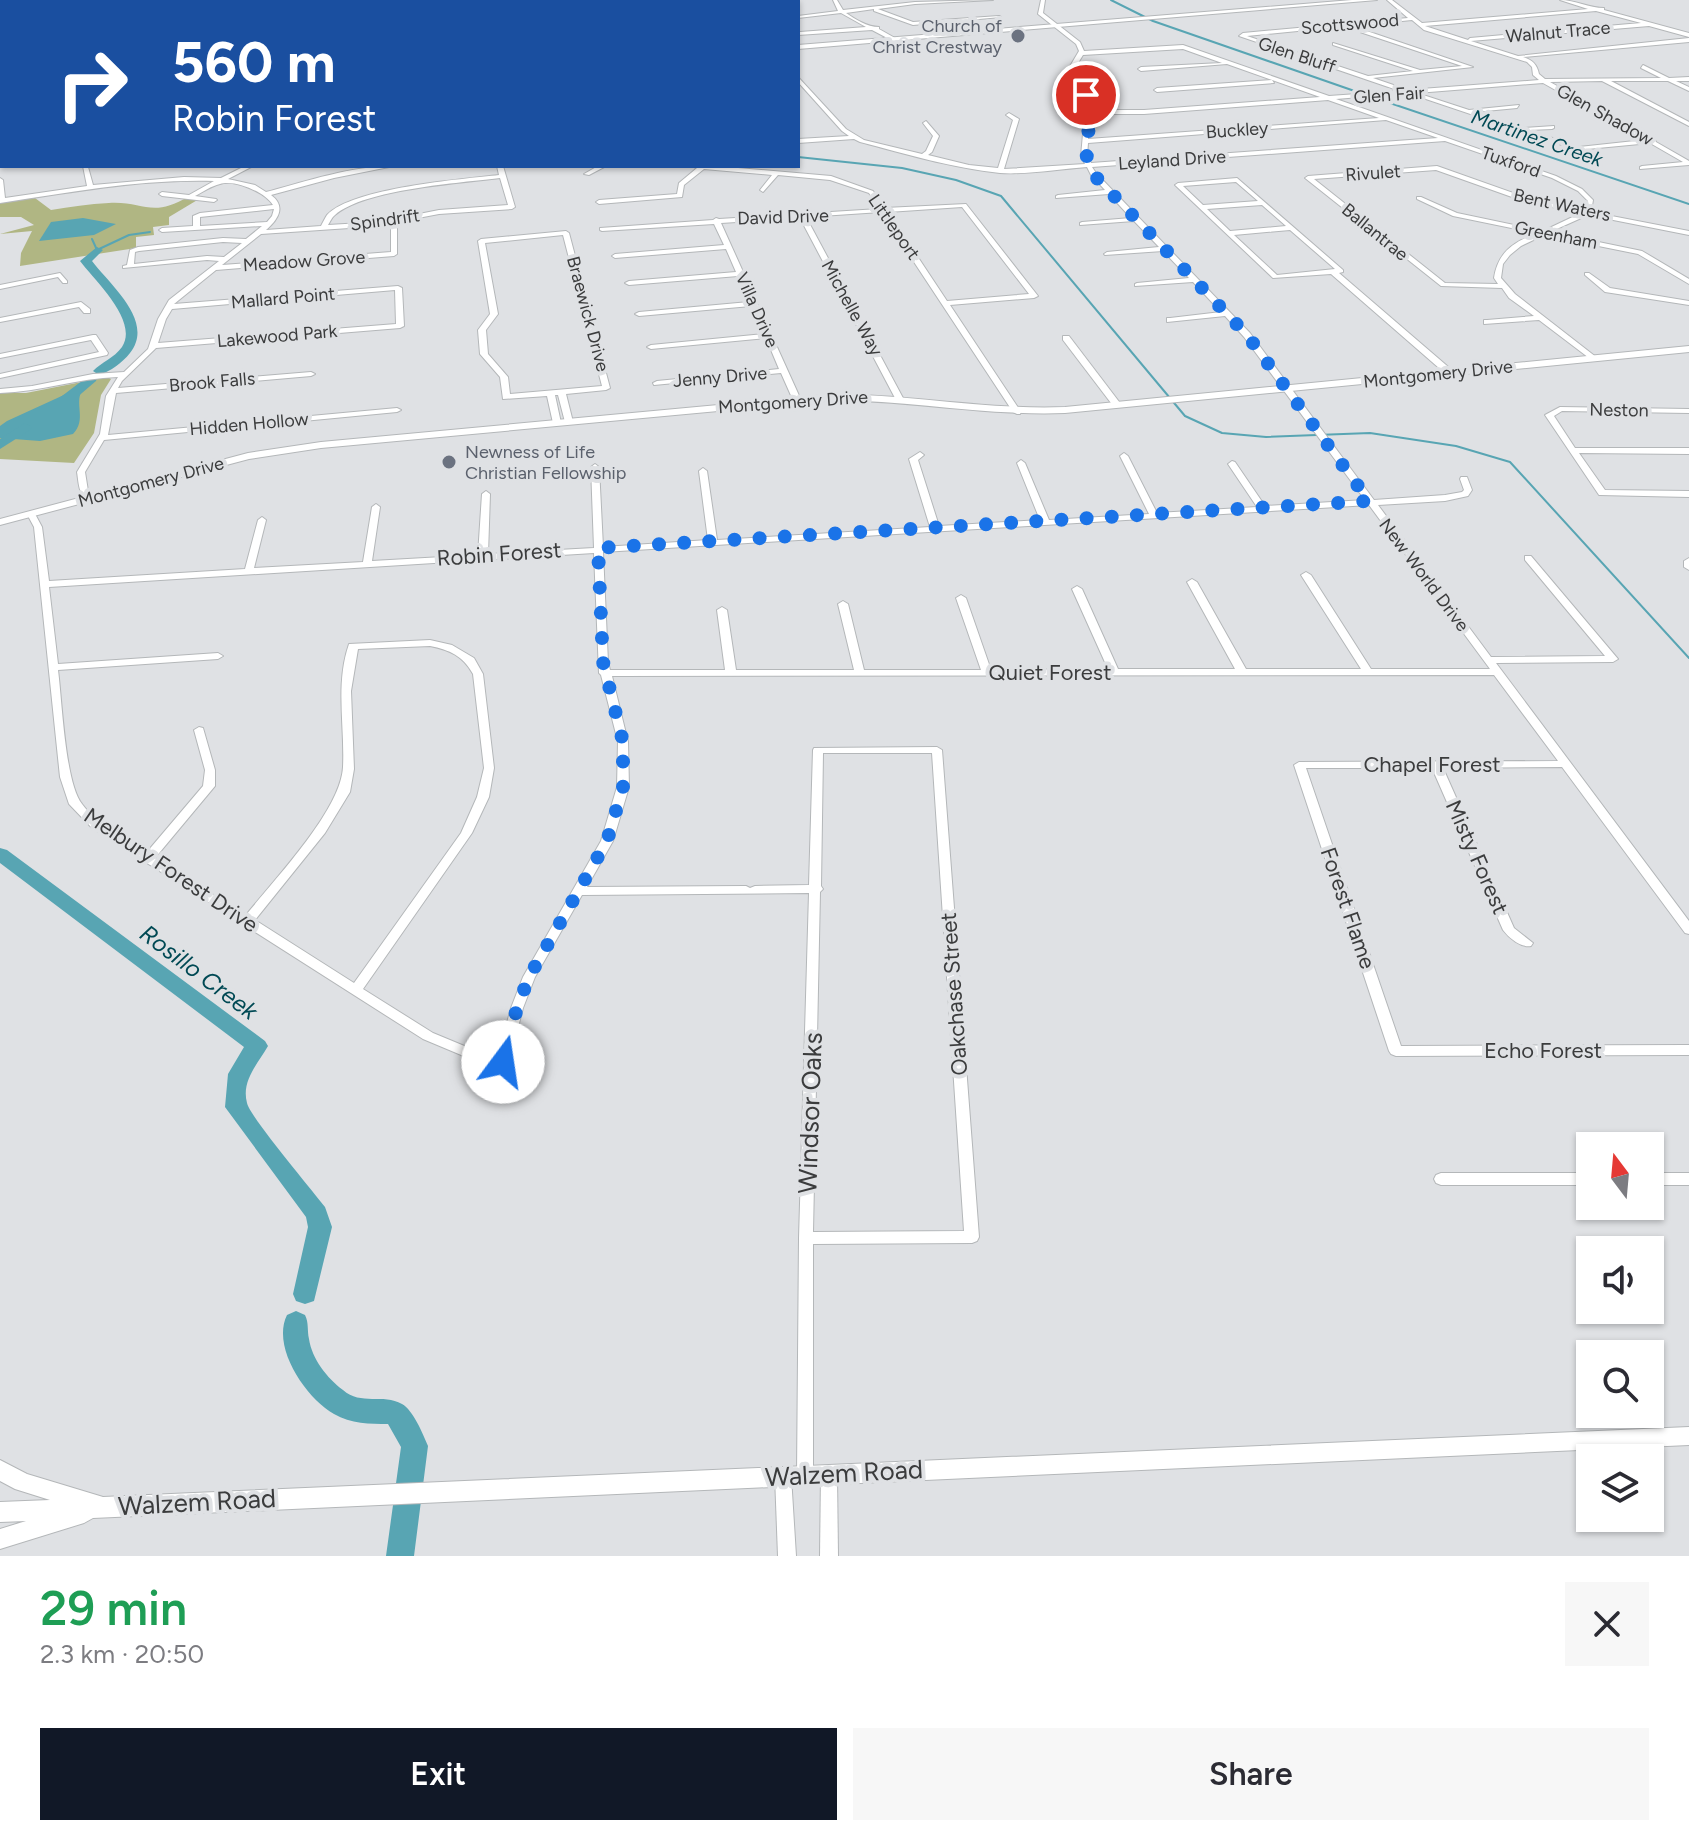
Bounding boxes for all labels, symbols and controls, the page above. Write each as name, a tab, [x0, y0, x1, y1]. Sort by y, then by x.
street label: Scottswood	[1300, 9, 1400, 39]
place label: Church of Christ Crestway	[873, 15, 1003, 58]
street label: Walnut Trace	[1505, 16, 1611, 48]
marker: Church of Christ Crestway	[1009, 27, 1027, 45]
text: 560 m	[172, 29, 335, 96]
icon: right	[40, 32, 144, 136]
street label: Glen Bluff	[1255, 32, 1339, 78]
pin	[1052, 61, 1120, 129]
icon: arrive	[1064, 73, 1108, 117]
street label: Glen Shadow	[1553, 79, 1657, 151]
street label: Glen Fair	[1353, 82, 1425, 108]
text: Robin Forest	[172, 97, 376, 140]
water label: Martinez Creek	[1468, 104, 1607, 172]
street label: Buckley	[1205, 117, 1269, 143]
street label: Tuxford	[1478, 142, 1544, 182]
street label: Leyland Drive	[1117, 145, 1227, 175]
street label: Rivulet	[1345, 160, 1402, 186]
street label: Bent Waters	[1511, 184, 1613, 226]
street label: Littleport	[864, 190, 925, 264]
street label: Ballantrae	[1337, 199, 1413, 266]
street label: Spindrift	[349, 204, 421, 236]
street label: David Drive	[737, 204, 829, 230]
street label: Greenham	[1513, 216, 1599, 254]
street label: Meadow Grove	[242, 246, 366, 276]
street label: Braewick Drive	[562, 254, 614, 374]
street label: Michelle Way	[817, 256, 888, 360]
street label: Villa Drive	[731, 269, 783, 351]
street label: Mallard Point	[230, 282, 336, 314]
street label: Lakewood Park	[216, 320, 338, 352]
street label: Montgomery Drive	[1362, 355, 1514, 393]
street label: Jenny Drive	[672, 362, 768, 392]
street label: Brook Falls	[168, 367, 256, 397]
street label: Montgomery Drive	[717, 386, 869, 418]
street label: Neston	[1589, 398, 1649, 422]
street label: Hidden Hollow	[189, 408, 309, 440]
place label: Newness of Life Christian Fellowship	[465, 441, 626, 484]
street label: Montgomery Drive	[76, 452, 227, 512]
marker: Newness of Life Christian Fellowship	[440, 453, 458, 471]
street label: New World Drive	[1374, 514, 1474, 636]
street label: Robin Forest	[436, 536, 562, 572]
street label: Quiet Forest	[989, 659, 1111, 686]
street label: Chapel Forest	[1363, 751, 1501, 778]
street label: Misty Forest	[1440, 796, 1514, 918]
street label: Melbury Forest Drive	[79, 802, 263, 938]
street label: Forest Flame	[1315, 844, 1381, 972]
street label: Oakchase Street	[935, 912, 973, 1076]
water label: Rosillo Creek	[134, 918, 265, 1026]
position arrow	[461, 1020, 545, 1104]
street label: Windsor Oaks	[791, 1032, 829, 1194]
street label: Echo Forest	[1484, 1037, 1602, 1064]
north arrow	[1576, 1132, 1664, 1220]
map controls	[1576, 1132, 1664, 1532]
button: sound	[1576, 1236, 1664, 1324]
button: search	[1576, 1340, 1664, 1428]
button: layers	[1576, 1444, 1664, 1532]
street label: Walzem Road	[764, 1453, 924, 1493]
street label: Walzem Road	[117, 1482, 277, 1522]
text: 29 min	[40, 1579, 187, 1637]
button: close	[1565, 1582, 1649, 1666]
text: 2.3 km · 20:50	[40, 1638, 204, 1670]
button: Exit	[40, 1728, 837, 1820]
button: Share	[853, 1728, 1649, 1820]

